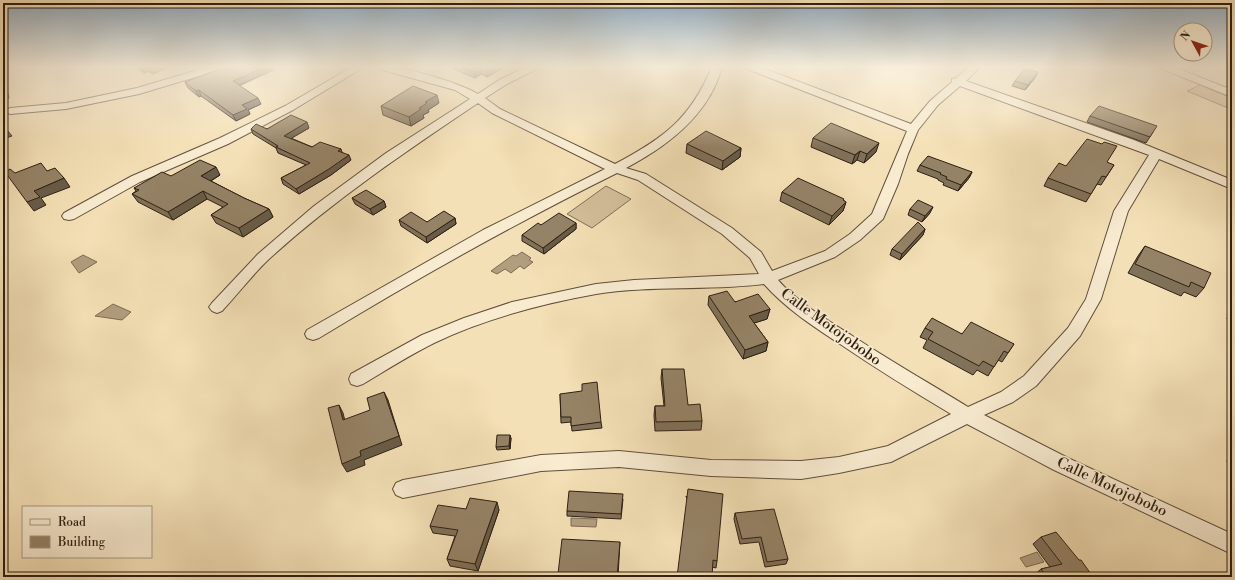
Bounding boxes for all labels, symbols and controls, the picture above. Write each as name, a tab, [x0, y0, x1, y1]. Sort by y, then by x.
north arrow	[1173, 22, 1213, 62]
text: N	[1178, 28, 1194, 44]
street label: Calle Motojobobo	[777, 284, 885, 370]
street label: Calle Motojobobo	[1054, 453, 1170, 521]
legend	[22, 506, 152, 558]
text: Road	[58, 515, 86, 530]
text: Building	[57, 535, 106, 550]

